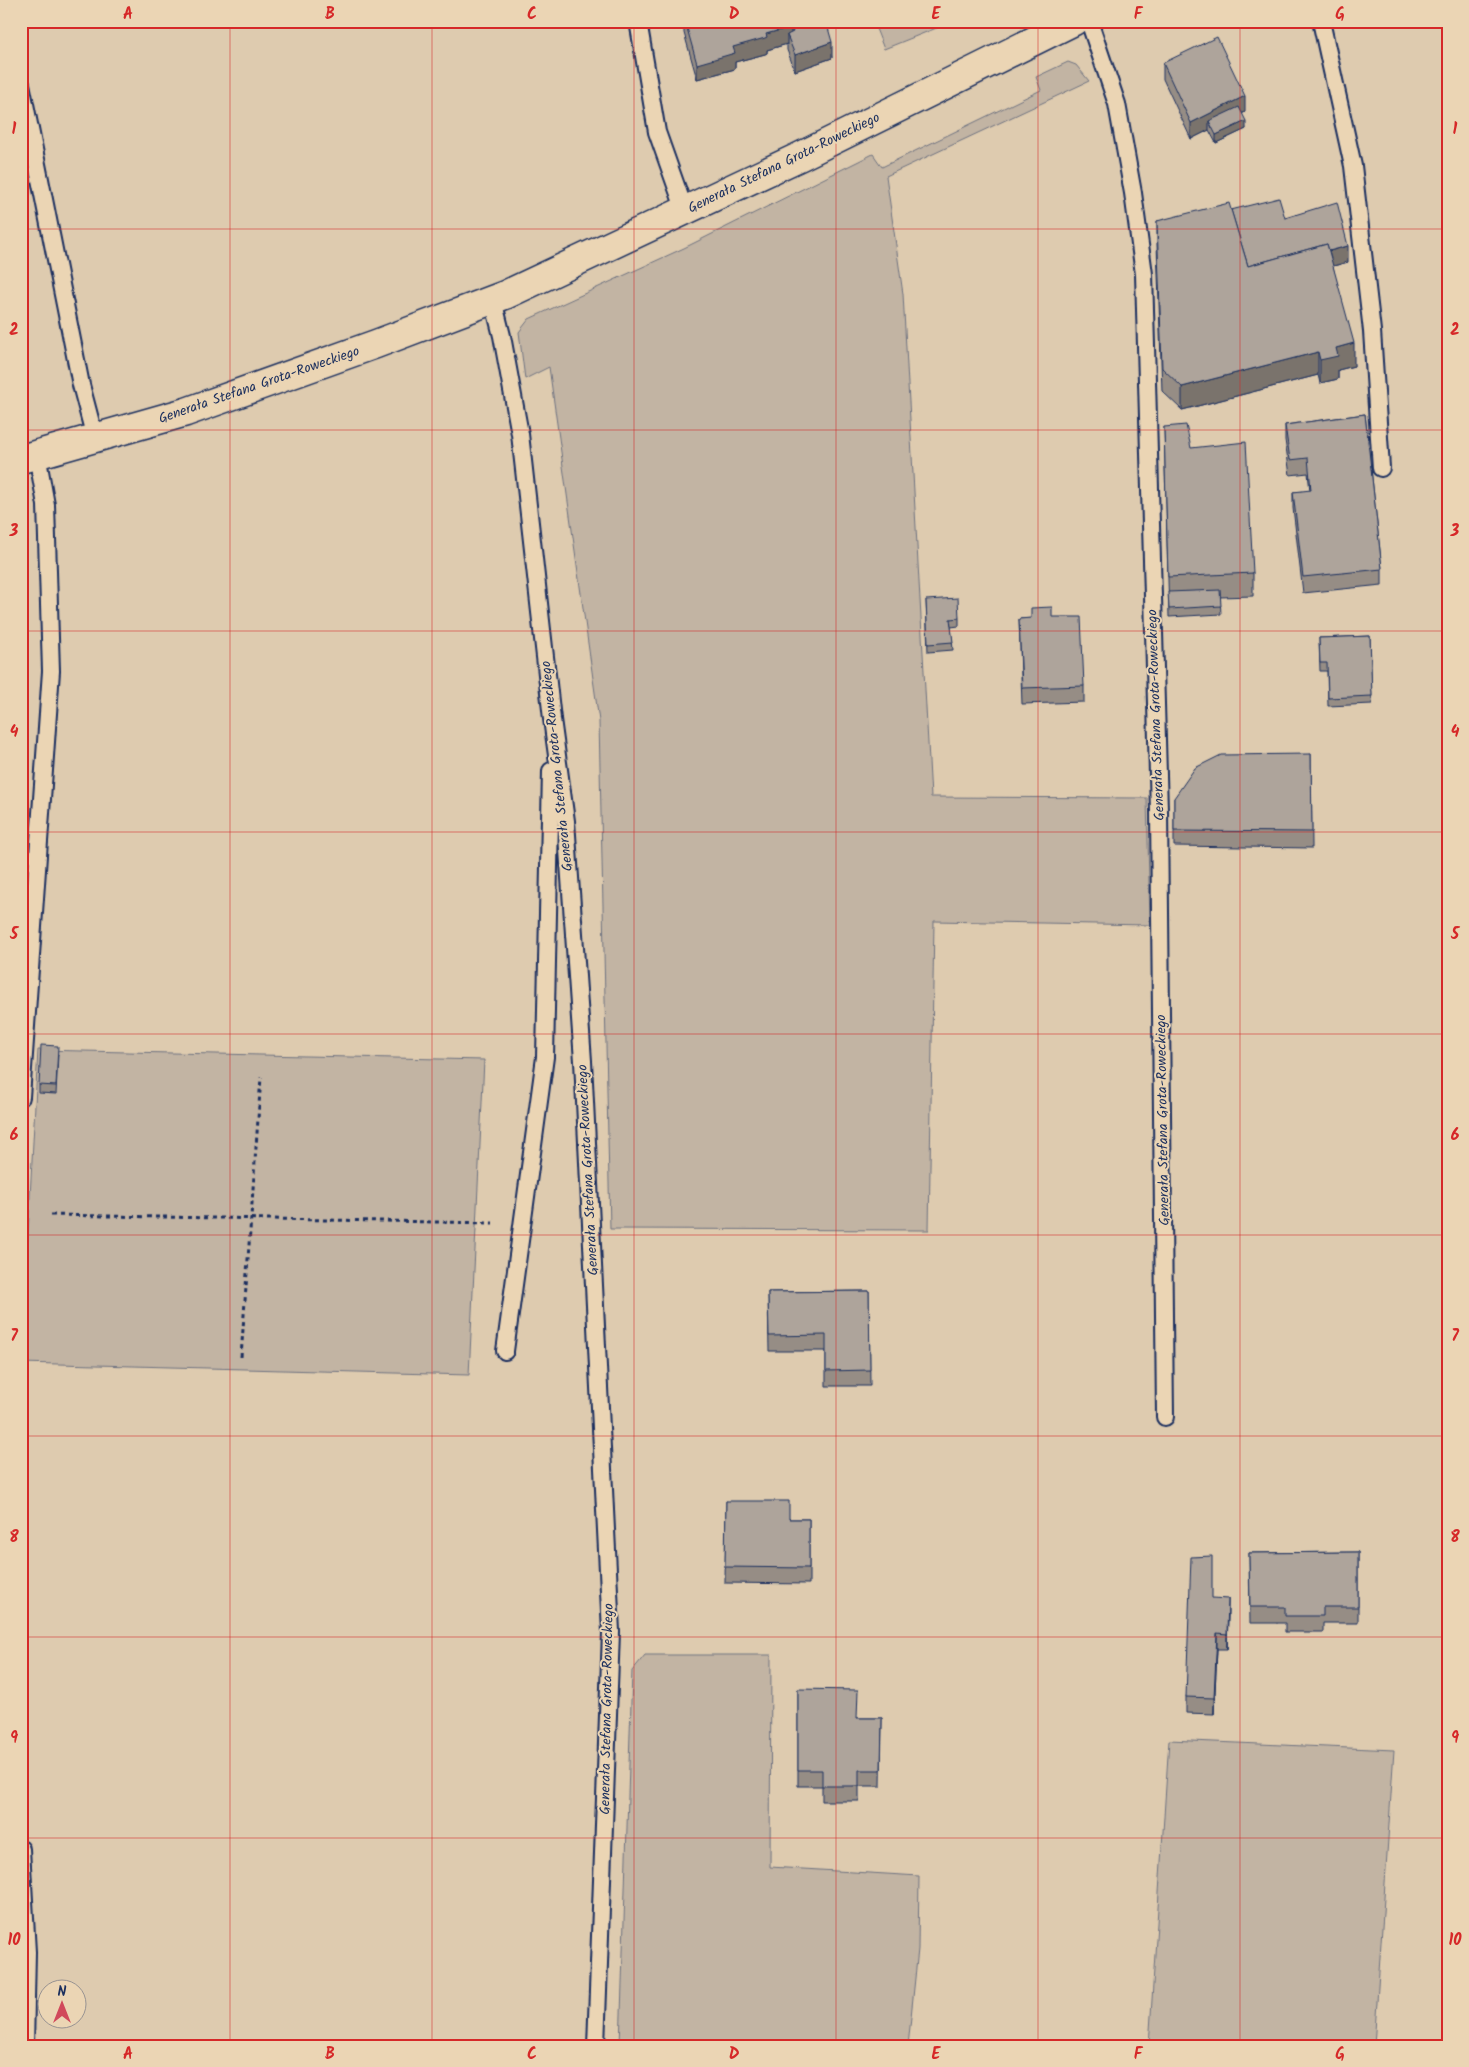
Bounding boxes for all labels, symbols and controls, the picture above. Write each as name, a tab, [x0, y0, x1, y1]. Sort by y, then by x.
text: A	[123, 2, 133, 27]
text: B	[325, 2, 335, 27]
text: C	[527, 2, 537, 27]
text: D	[729, 2, 740, 27]
text: E	[932, 2, 942, 27]
text: F	[1134, 2, 1144, 27]
text: G	[1335, 2, 1345, 27]
street label: Generała Stefana Grota-Roweckiego	[684, 107, 884, 219]
text: 1	[12, 117, 17, 142]
text: 1	[1453, 117, 1458, 142]
text: 2	[9, 318, 19, 343]
text: 2	[1450, 318, 1460, 343]
street label: Generała Stefana Grota-Roweckiego	[156, 340, 362, 430]
text: 3	[9, 519, 19, 544]
text: 3	[1450, 519, 1460, 544]
street label: Generała Stefana Grota-Roweckiego	[1141, 609, 1171, 821]
street label: Generała Stefana Grota-Roweckiego	[535, 660, 579, 872]
text: 4	[10, 720, 19, 745]
text: 4	[1451, 720, 1460, 745]
text: 5	[9, 922, 20, 947]
text: 5	[1450, 922, 1461, 947]
street label: Generała Stefana Grota-Roweckiego	[1150, 1014, 1176, 1226]
street label: Generała Stefana Grota-Roweckiego	[571, 1064, 605, 1276]
text: 6	[10, 1123, 19, 1148]
text: 6	[1451, 1123, 1460, 1148]
text: 7	[10, 1324, 18, 1349]
text: 7	[1451, 1324, 1459, 1349]
text: 8	[9, 1525, 19, 1550]
text: 8	[1450, 1525, 1460, 1550]
street label: Generała Stefana Grota-Roweckiego	[594, 1603, 620, 1815]
text: 9	[10, 1726, 18, 1751]
text: 9	[1451, 1726, 1459, 1751]
text: 10	[7, 1928, 21, 1953]
text: 10	[1448, 1928, 1462, 1953]
north arrow	[38, 1980, 88, 2030]
text: N	[58, 1981, 67, 2003]
text: A	[123, 2042, 133, 2067]
text: B	[325, 2042, 335, 2067]
text: C	[527, 2042, 537, 2067]
text: D	[729, 2042, 740, 2067]
text: E	[932, 2042, 942, 2067]
text: F	[1134, 2042, 1144, 2067]
text: G	[1335, 2042, 1345, 2067]

